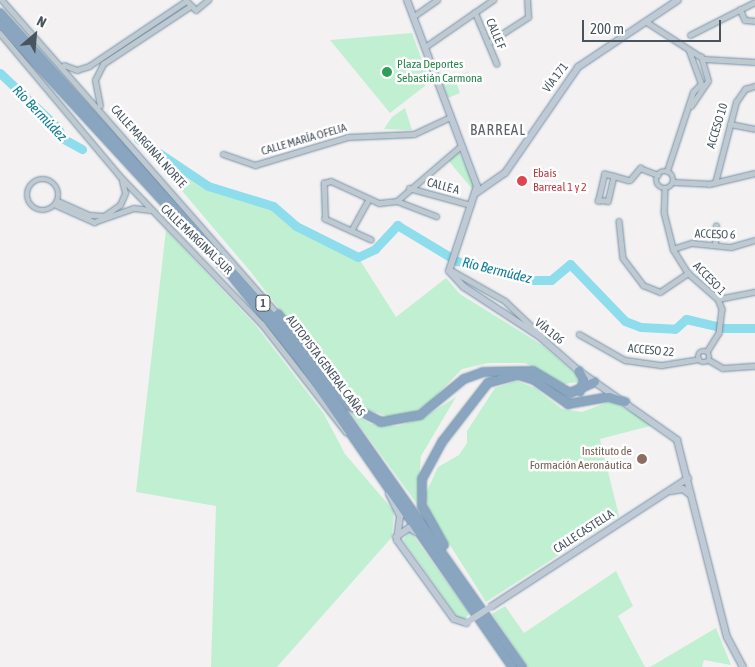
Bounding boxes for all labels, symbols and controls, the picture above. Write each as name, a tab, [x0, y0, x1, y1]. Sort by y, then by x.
north arrow	[10, 10, 60, 60]
scale bar	[585, 10, 724, 42]
text: N	[34, 13, 49, 31]
street label: CALLE F	[482, 16, 508, 52]
text: 200 m	[590, 20, 624, 37]
place label: Plaza Deportes Sebastián Carmona	[397, 58, 482, 86]
street label: VÍA 171	[540, 60, 572, 96]
marker: Plaza Deportes Sebastián Carmona	[381, 66, 393, 78]
water label: Río Bermúdez	[9, 82, 71, 144]
street label: ACCESO 10	[704, 102, 732, 150]
street label: CALLE MARGINAL NORTE	[107, 103, 189, 191]
street label: CALLE MARÍA OFELIA	[260, 121, 348, 159]
district label: BARREAL	[469, 121, 527, 139]
place label: Ebais Barreal 1 y 2	[533, 167, 587, 195]
marker: Ebais Barreal 1 y 2	[515, 174, 529, 188]
street label: CALLE A	[425, 176, 461, 198]
street label: CALLE MARGINAL SUR	[157, 202, 235, 278]
street label: ACCESO 6	[694, 227, 736, 243]
water label: Río Bermúdez	[461, 253, 533, 287]
street label: ACCESO 1	[690, 259, 728, 299]
road number: 1	[254, 294, 272, 312]
street label: AUTOPISTA GENERAL CAÑAS	[282, 313, 368, 419]
street label: VÍA 106	[531, 316, 567, 348]
street label: ACCESO 22	[627, 342, 675, 360]
place label: Instituto de Formación Aeronáutica	[530, 445, 632, 473]
marker: Instituto de Formación Aeronáutica	[636, 453, 648, 465]
street label: CALLE CASTELLA	[551, 507, 617, 557]

